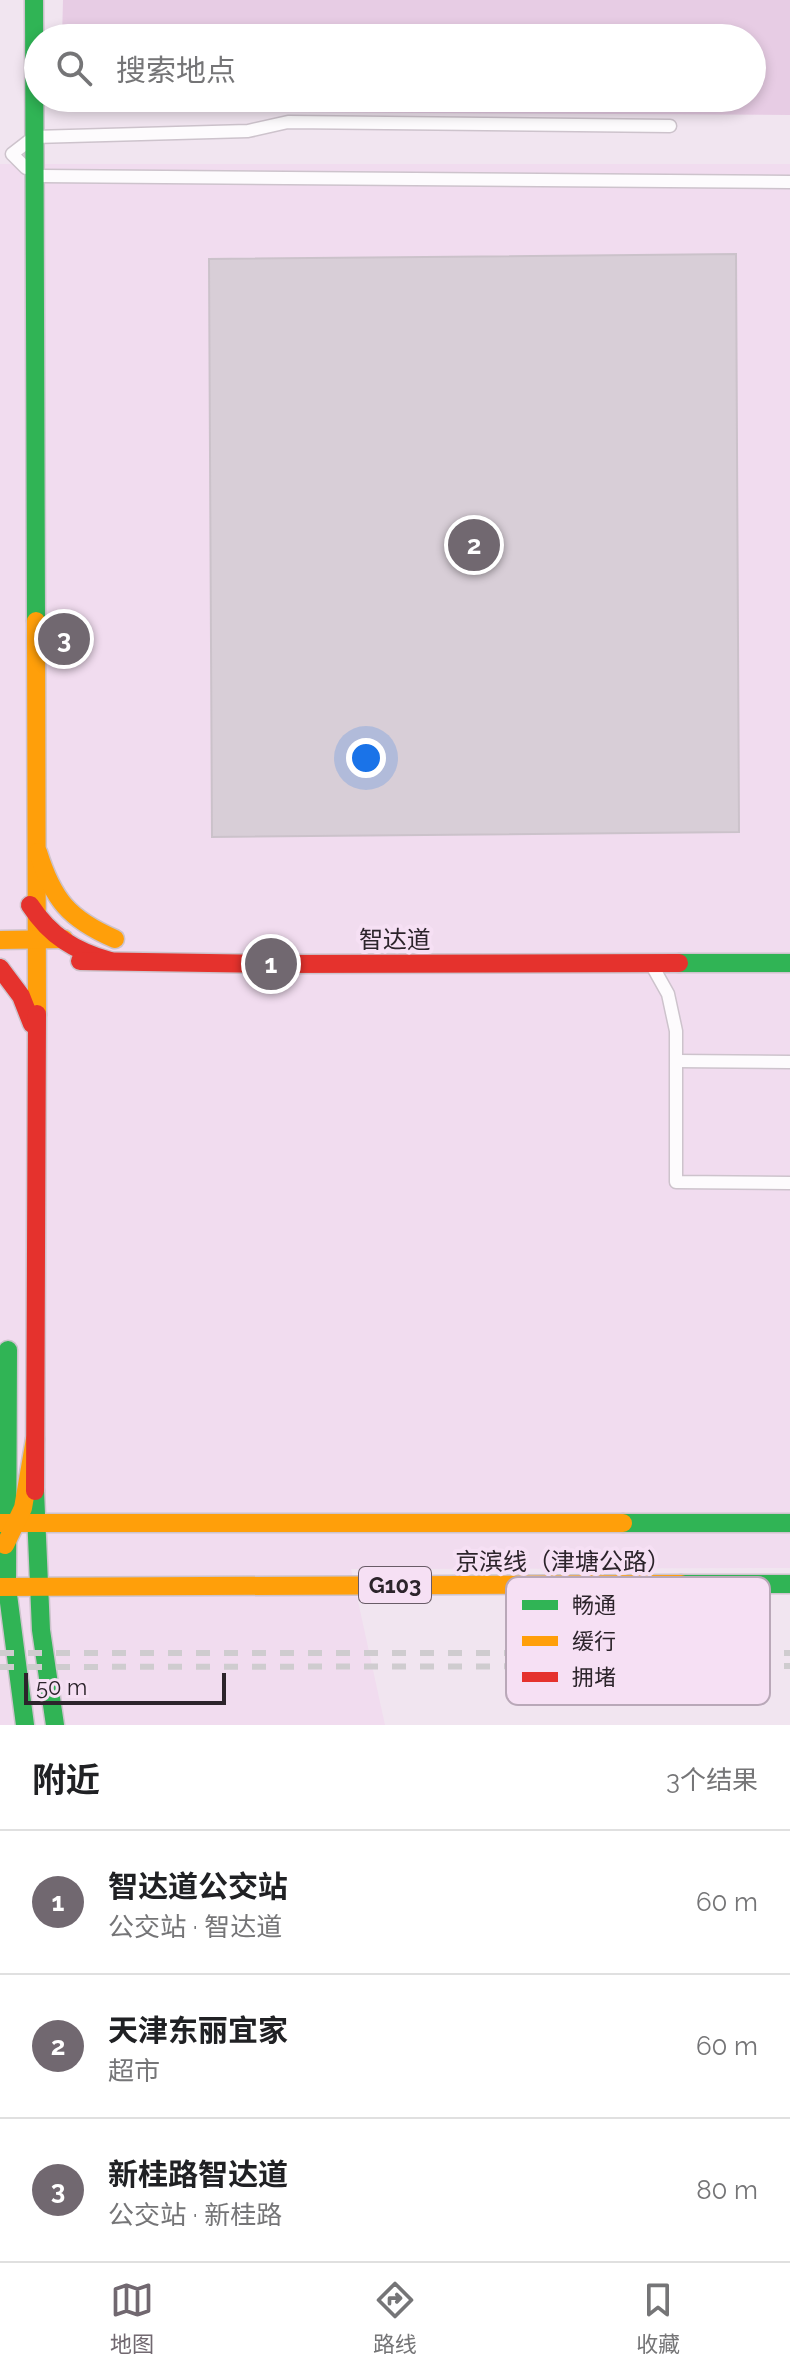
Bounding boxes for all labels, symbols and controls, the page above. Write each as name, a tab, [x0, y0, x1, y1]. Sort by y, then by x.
search box	[24, 24, 766, 112]
icon: search	[52, 46, 96, 90]
text: 搜索地点	[116, 53, 236, 88]
pin: 2	[448, 515, 500, 575]
pin: 3	[38, 609, 90, 669]
your location	[346, 738, 386, 778]
street label: 智达道	[359, 925, 431, 954]
pin: 1	[245, 934, 297, 994]
street label: 京滨线（津塘公路）	[455, 1547, 671, 1576]
road number: G103	[359, 1567, 431, 1603]
legend	[506, 1577, 770, 1705]
text: 畅通	[572, 1592, 616, 1618]
text: 缓行	[572, 1628, 616, 1654]
text: 拥堵	[572, 1664, 616, 1690]
scale bar	[24, 1669, 226, 1705]
text: 50 m	[36, 1674, 87, 1700]
text: 附近	[32, 1760, 100, 1800]
text: 3个结果	[666, 1765, 758, 1795]
text: 智达道公交站	[108, 1869, 288, 1904]
text: 1	[52, 1887, 64, 1917]
text: 60 m	[696, 1887, 758, 1917]
text: 公交站 · 智达道	[108, 1912, 282, 1942]
text: 天津东丽宜家	[108, 2013, 288, 2048]
text: 2	[51, 2031, 65, 2061]
text: 60 m	[696, 2031, 758, 2061]
text: 超市	[108, 2056, 160, 2086]
text: 新桂路智达道	[108, 2157, 288, 2192]
text: 3	[51, 2175, 65, 2205]
text: 80 m	[696, 2175, 758, 2205]
text: 公交站 · 新桂路	[108, 2200, 282, 2230]
tab: 地图	[110, 2278, 154, 2358]
tab: 路线	[373, 2278, 417, 2358]
tab: 收藏	[636, 2278, 680, 2358]

